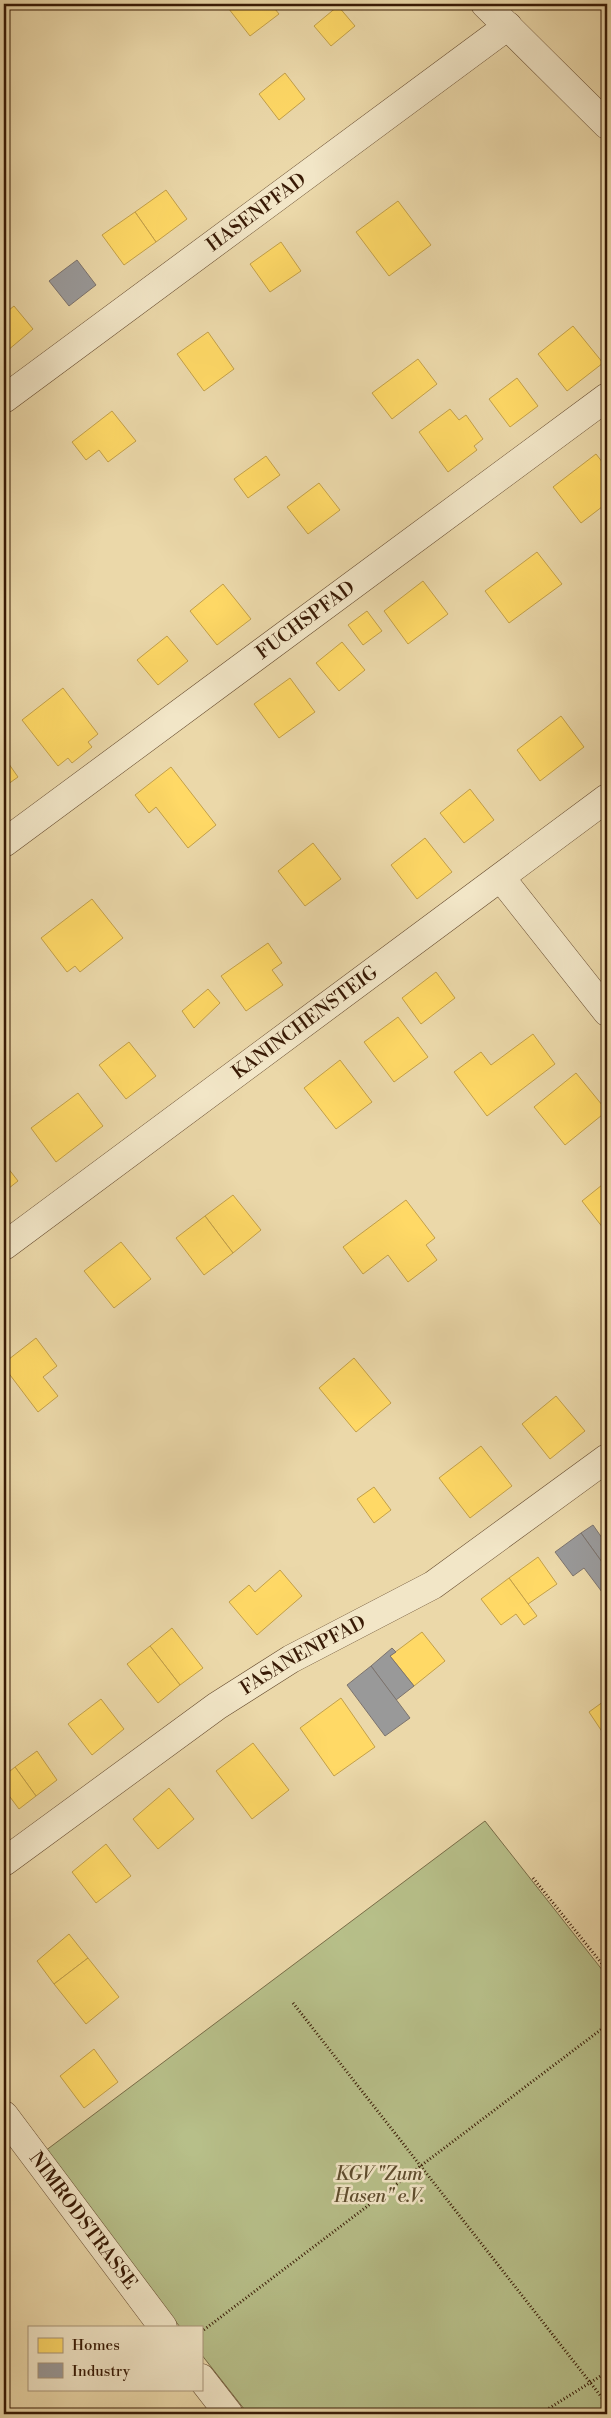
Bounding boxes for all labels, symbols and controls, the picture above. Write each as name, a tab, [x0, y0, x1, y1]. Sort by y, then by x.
street label: HASENPFAD	[202, 167, 311, 257]
street label: FUCHSPFAD	[251, 575, 360, 665]
street label: KANINCHENSTEIG	[227, 960, 383, 1084]
street label: FASANENPFAD	[236, 1610, 370, 1700]
street label: NIMRODSTRASSE	[24, 2147, 143, 2294]
park label: KGV "Zum Hasen" e.V.	[333, 2162, 425, 2208]
legend	[28, 2326, 202, 2390]
text: Homes	[72, 2336, 120, 2355]
text: Industry	[72, 2362, 131, 2381]

